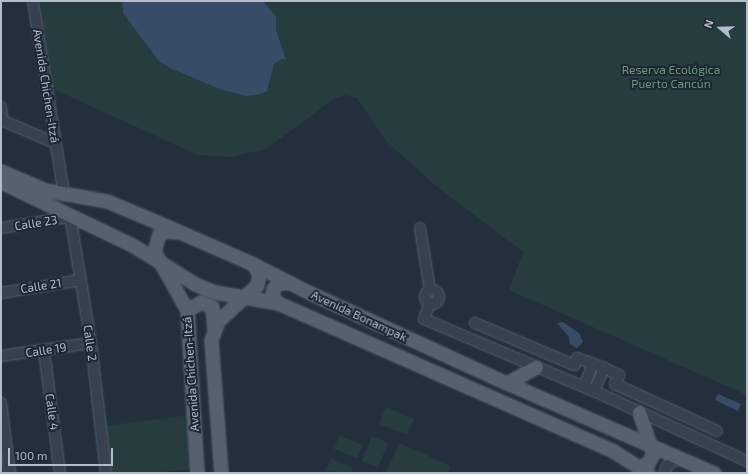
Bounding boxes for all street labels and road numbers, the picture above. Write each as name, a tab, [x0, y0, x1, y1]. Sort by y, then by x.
street label: Avenida Chichen-Itzá	[30, 28, 62, 144]
street label: Calle 23	[14, 213, 58, 233]
street label: Calle 21	[20, 276, 62, 296]
street label: Avenida Bonampak	[309, 287, 409, 345]
street label: Avenida Chichen-Itzá	[180, 316, 202, 432]
street label: Calle 2	[80, 324, 100, 362]
street label: Calle 19	[24, 340, 68, 360]
street label: Calle 4	[42, 393, 62, 431]

